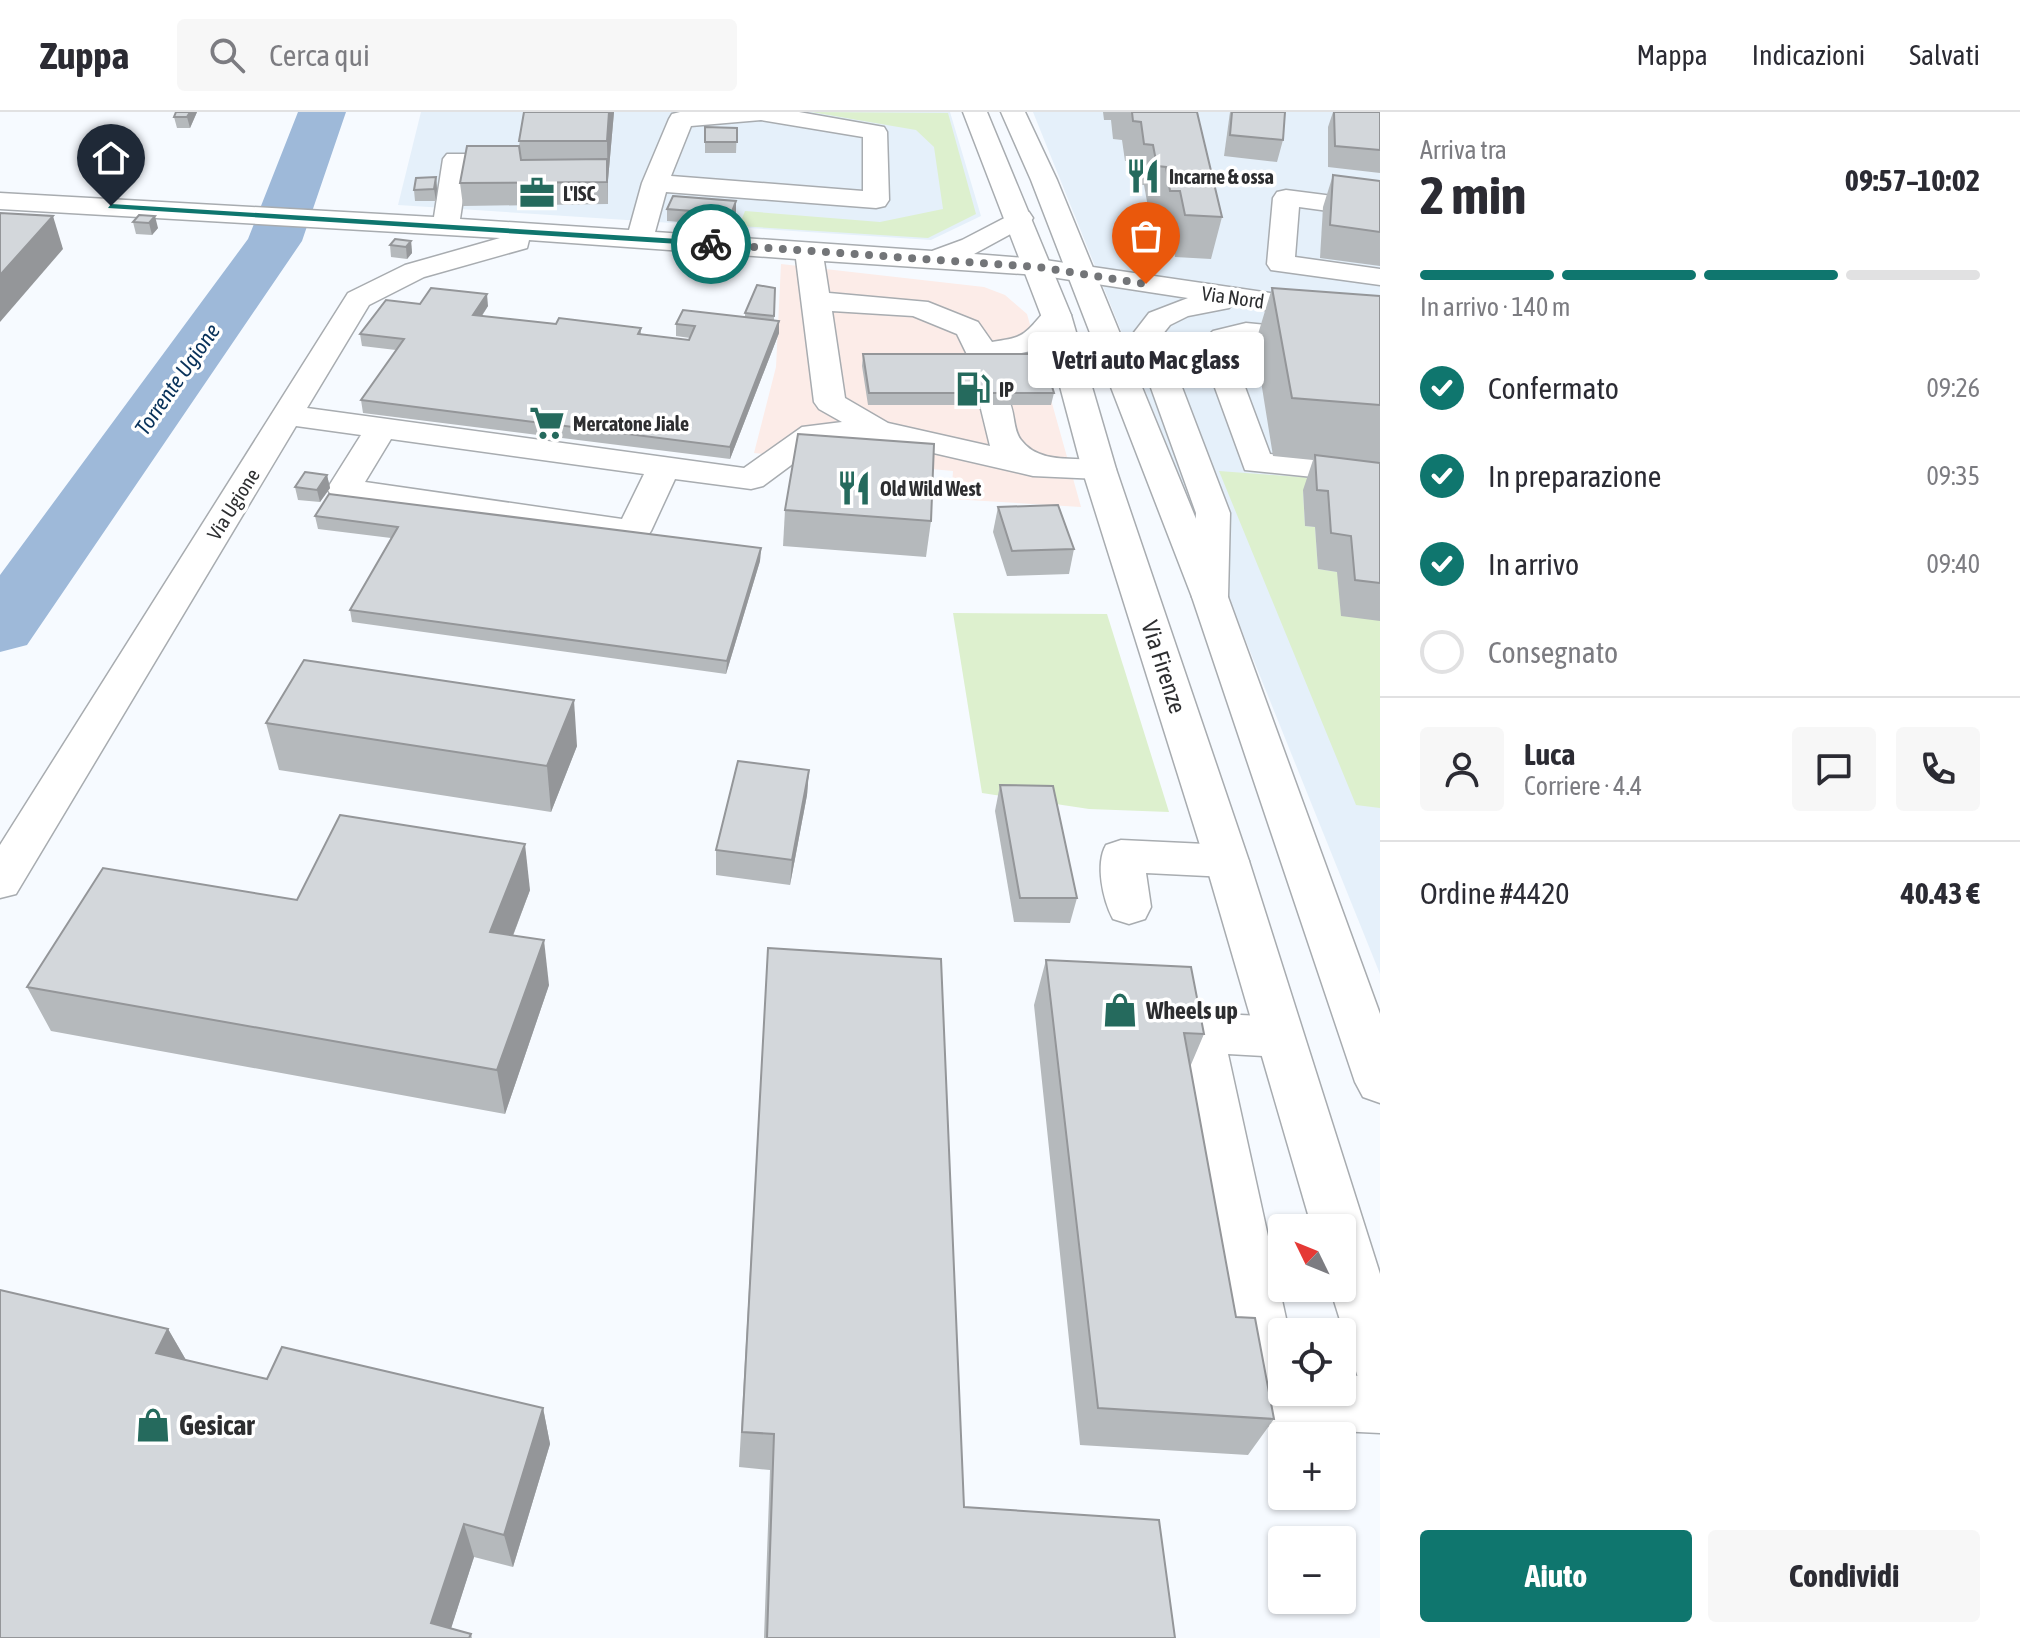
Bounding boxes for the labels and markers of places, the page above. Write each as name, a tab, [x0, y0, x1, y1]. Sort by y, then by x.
pin	[77, 124, 145, 206]
restaurant icon: Incarne & ossa	[1124, 157, 1162, 195]
place label: Incarne & ossa	[1169, 165, 1274, 188]
office icon: L'ISC	[518, 174, 556, 212]
place label: L'ISC	[563, 182, 596, 205]
pin	[1112, 202, 1180, 284]
callout: Vetri auto Mac glass	[1028, 332, 1264, 388]
fuel station icon: IP	[954, 370, 992, 408]
place label: IP	[999, 378, 1014, 401]
supermarket icon: Mercatone Jiale	[528, 404, 566, 442]
place label: Mercatone Jiale	[573, 412, 689, 435]
restaurant icon: Old Wild West	[835, 469, 873, 507]
place label: Old Wild West	[880, 477, 981, 500]
shop icon: Wheels up	[1101, 991, 1139, 1029]
place label: Wheels up	[1145, 997, 1238, 1024]
shop icon: Gesicar	[134, 1406, 172, 1444]
place label: Gesicar	[179, 1409, 255, 1441]

